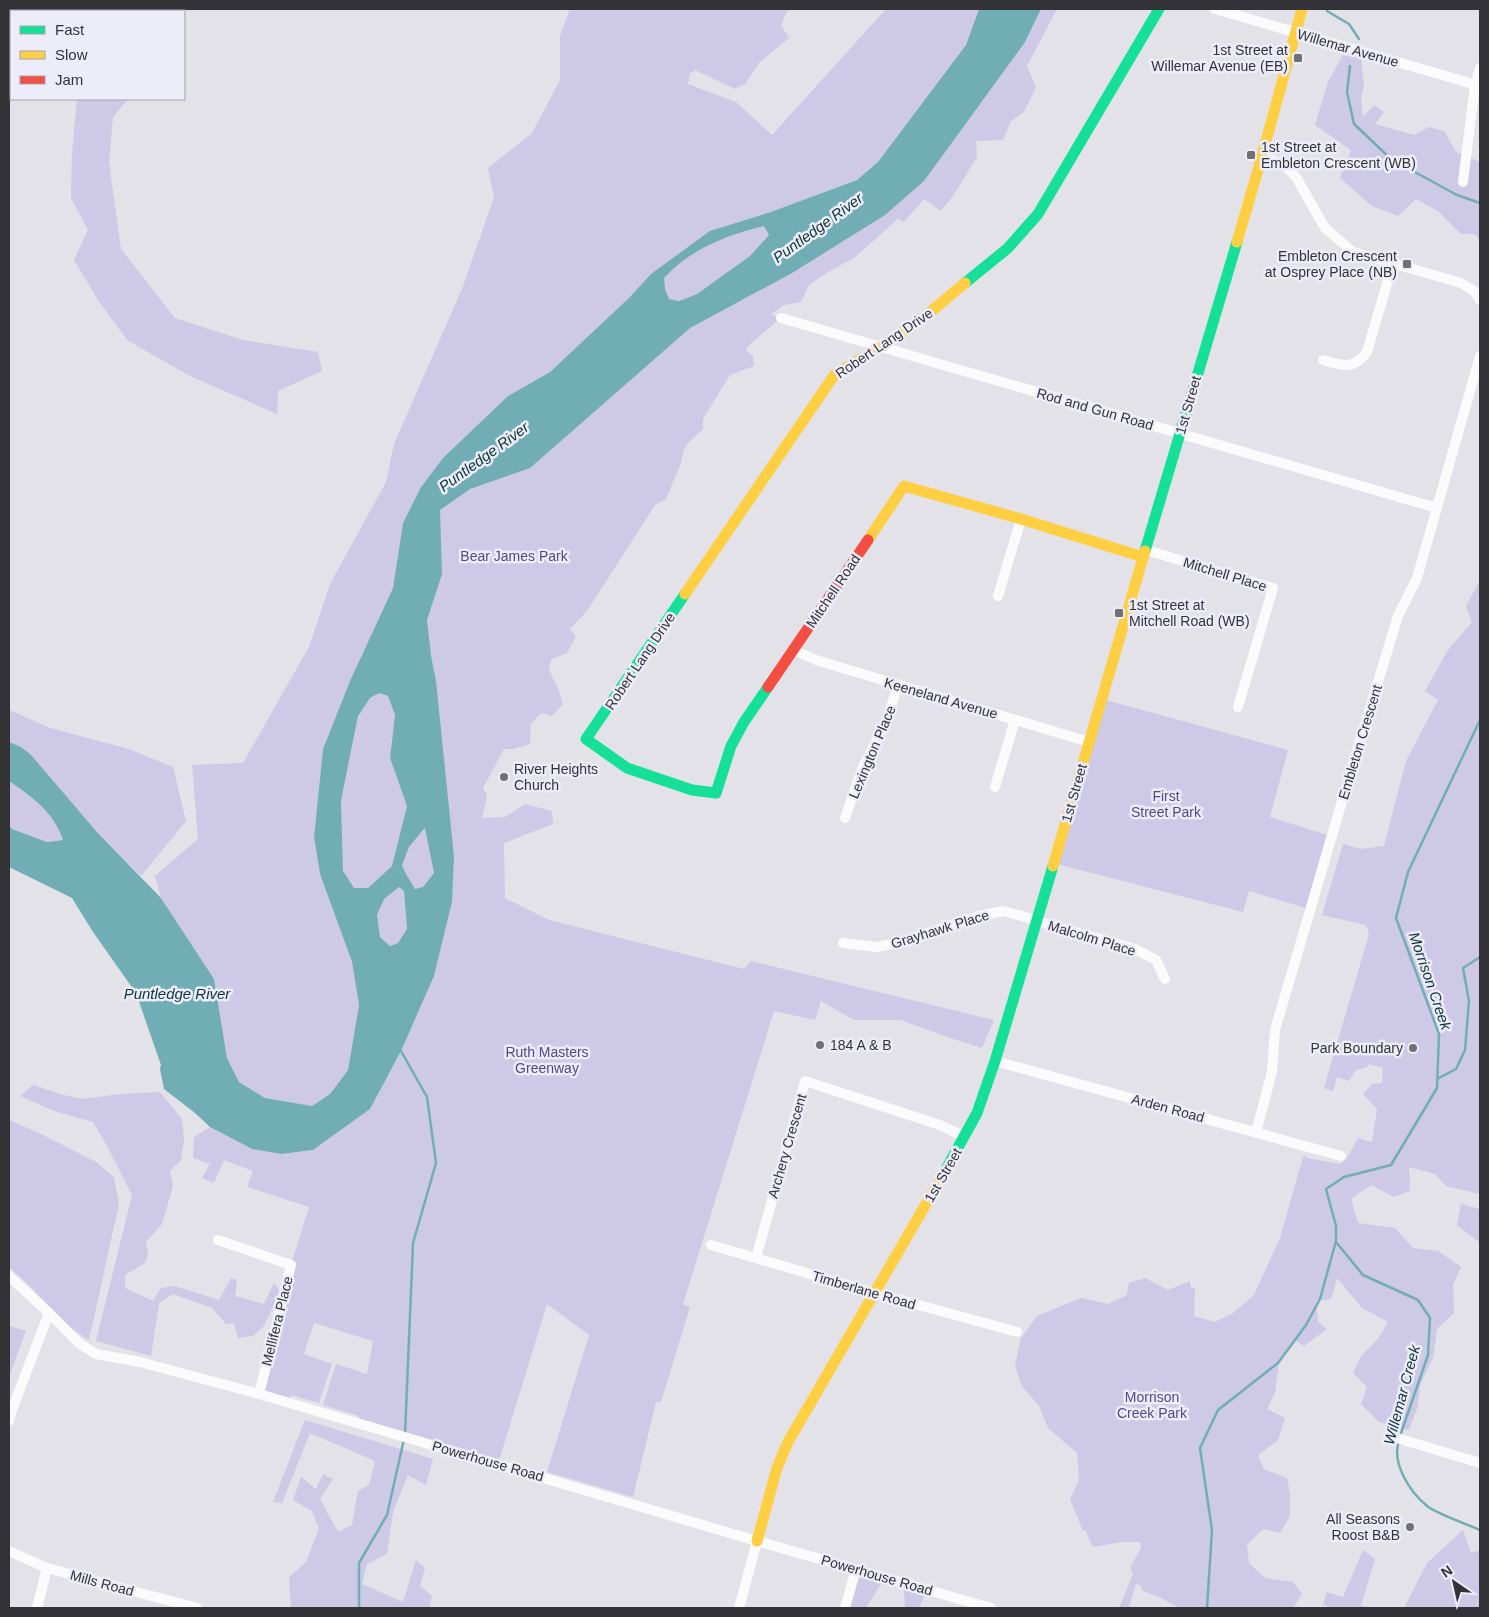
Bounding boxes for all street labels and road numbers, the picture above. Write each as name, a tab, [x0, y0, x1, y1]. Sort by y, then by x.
street label: Willemar Avenue	[1295, 26, 1401, 70]
street label: Robert Lang Drive	[832, 304, 936, 381]
street label: 1st Street	[1172, 374, 1204, 436]
street label: Rod and Gun Road	[1035, 385, 1155, 433]
street label: Mitchell Road	[803, 551, 863, 631]
street label: Mitchell Place	[1181, 554, 1269, 594]
street label: Robert Lang Drive	[602, 609, 679, 713]
street label: Keeneland Avenue	[882, 674, 1000, 722]
street label: Embleton Crescent	[1335, 683, 1385, 801]
street label: Lexington Place	[845, 703, 899, 801]
street label: 1st Street	[1058, 762, 1090, 824]
street label: Grayhawk Place	[889, 906, 991, 952]
street label: Malcolm Place	[1046, 917, 1138, 959]
street label: Arden Road	[1130, 1091, 1206, 1125]
street label: Archery Crescent	[764, 1092, 810, 1200]
street label: 1st Street	[921, 1145, 965, 1205]
street label: Timberlane Road	[810, 1268, 918, 1312]
street label: Mellifera Place	[258, 1274, 296, 1367]
street label: Powerhouse Road	[430, 1437, 546, 1485]
street label: Powerhouse Road	[819, 1551, 935, 1599]
street label: Mills Road	[68, 1567, 136, 1599]

